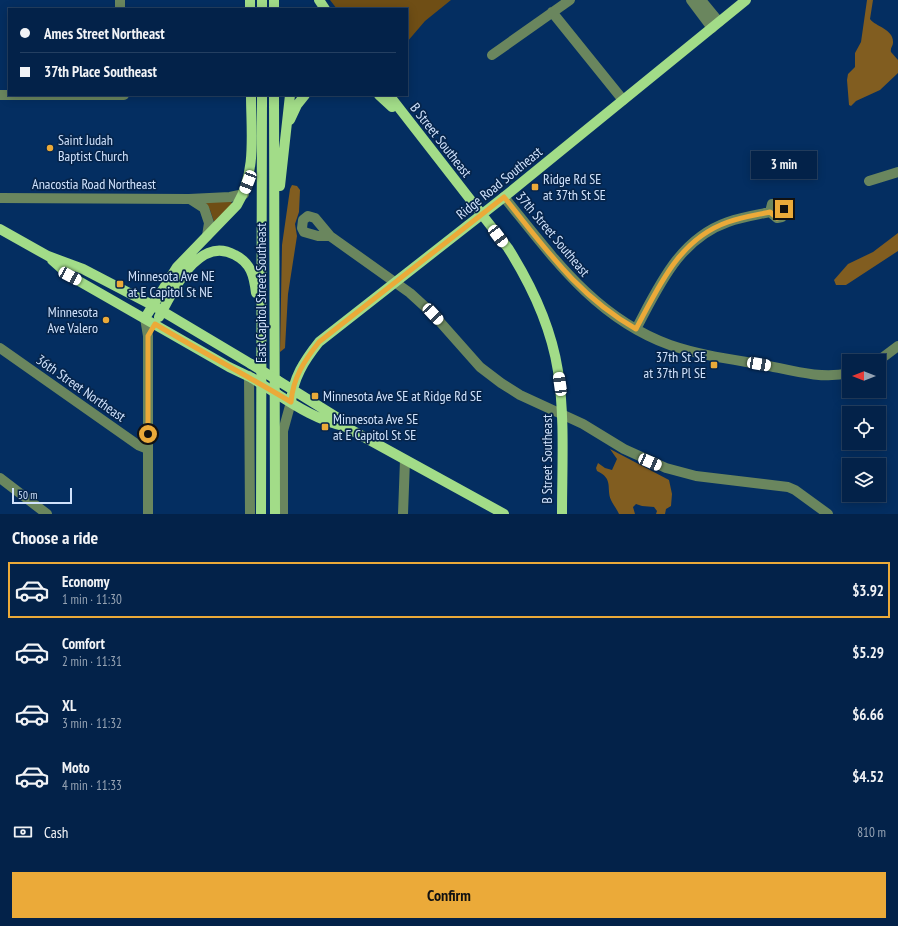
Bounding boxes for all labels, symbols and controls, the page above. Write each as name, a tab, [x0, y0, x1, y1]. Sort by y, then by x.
text: Ames Street Northeast	[44, 24, 165, 43]
text: 37th Place Southeast	[44, 62, 157, 81]
street label: B Street Southeast	[406, 99, 476, 181]
place label: Saint Judah Baptist Church	[58, 131, 128, 165]
marker: Saint Judah Baptist Church	[45, 143, 55, 153]
street label: Ridge Road Southeast	[452, 143, 546, 223]
callout: 3 min	[751, 151, 817, 179]
text: 3 min	[771, 156, 797, 173]
car	[238, 169, 258, 195]
place label: Ridge Rd SE at 37th St SE	[543, 170, 606, 204]
street label: Anacostia Road Northeast	[32, 175, 156, 193]
marker: Ridge Rd SE at 37th St SE	[530, 182, 540, 192]
street label: 37th Street Southeast	[512, 188, 594, 280]
route end	[775, 200, 793, 218]
street label: East Capitol Street Southeast	[252, 223, 270, 363]
car	[486, 223, 510, 249]
car	[57, 265, 83, 287]
place label: Minnesota Ave NE at E Capitol St NE	[128, 267, 215, 301]
marker: Minnesota Ave NE at E Capitol St NE	[115, 279, 125, 289]
car	[420, 301, 446, 327]
place label: Minnesota Ave Valero	[48, 303, 98, 337]
marker: Minnesota Ave Valero	[101, 315, 111, 325]
place label: 37th St SE at 37th Pl SE	[644, 348, 706, 382]
street label: 36th Street Northeast	[33, 350, 129, 426]
north arrow	[842, 354, 886, 398]
map controls	[842, 354, 886, 502]
car	[746, 356, 772, 372]
marker: 37th St SE at 37th Pl SE	[709, 360, 719, 370]
car	[552, 371, 568, 397]
place label: Minnesota Ave SE at Ridge Rd SE	[323, 387, 482, 405]
marker: Minnesota Ave SE at Ridge Rd SE	[310, 391, 320, 401]
button: locate	[842, 406, 886, 450]
place label: Minnesota Ave SE at E Capitol St SE	[333, 410, 418, 444]
street label: B Street Southeast	[538, 414, 556, 504]
marker: Minnesota Ave SE at E Capitol St SE	[320, 422, 330, 432]
route start	[139, 425, 157, 443]
car	[637, 452, 663, 472]
button: layers	[842, 458, 886, 502]
scale bar	[12, 486, 72, 505]
text: 50 m	[18, 488, 37, 502]
text: Choose a ride	[12, 526, 98, 549]
icon: car	[14, 572, 50, 608]
text: Economy	[62, 572, 110, 591]
text: $3.92	[852, 581, 884, 600]
text: 1 min · 11:30	[62, 591, 122, 608]
icon: car	[14, 634, 50, 670]
text: Comfort	[62, 634, 105, 653]
text: $5.29	[852, 643, 884, 662]
text: 2 min · 11:31	[62, 653, 122, 670]
icon: car	[14, 696, 50, 732]
text: XL	[62, 696, 76, 715]
text: $6.66	[852, 705, 884, 724]
text: 3 min · 11:32	[62, 715, 122, 732]
icon: car	[14, 758, 50, 794]
text: Moto	[62, 758, 90, 777]
text: $4.52	[852, 767, 884, 786]
text: 4 min · 11:33	[62, 777, 122, 794]
icon: cash	[12, 821, 34, 843]
text: Cash	[44, 823, 68, 842]
text: 810 m	[857, 824, 886, 841]
button: Confirm	[12, 872, 886, 918]

